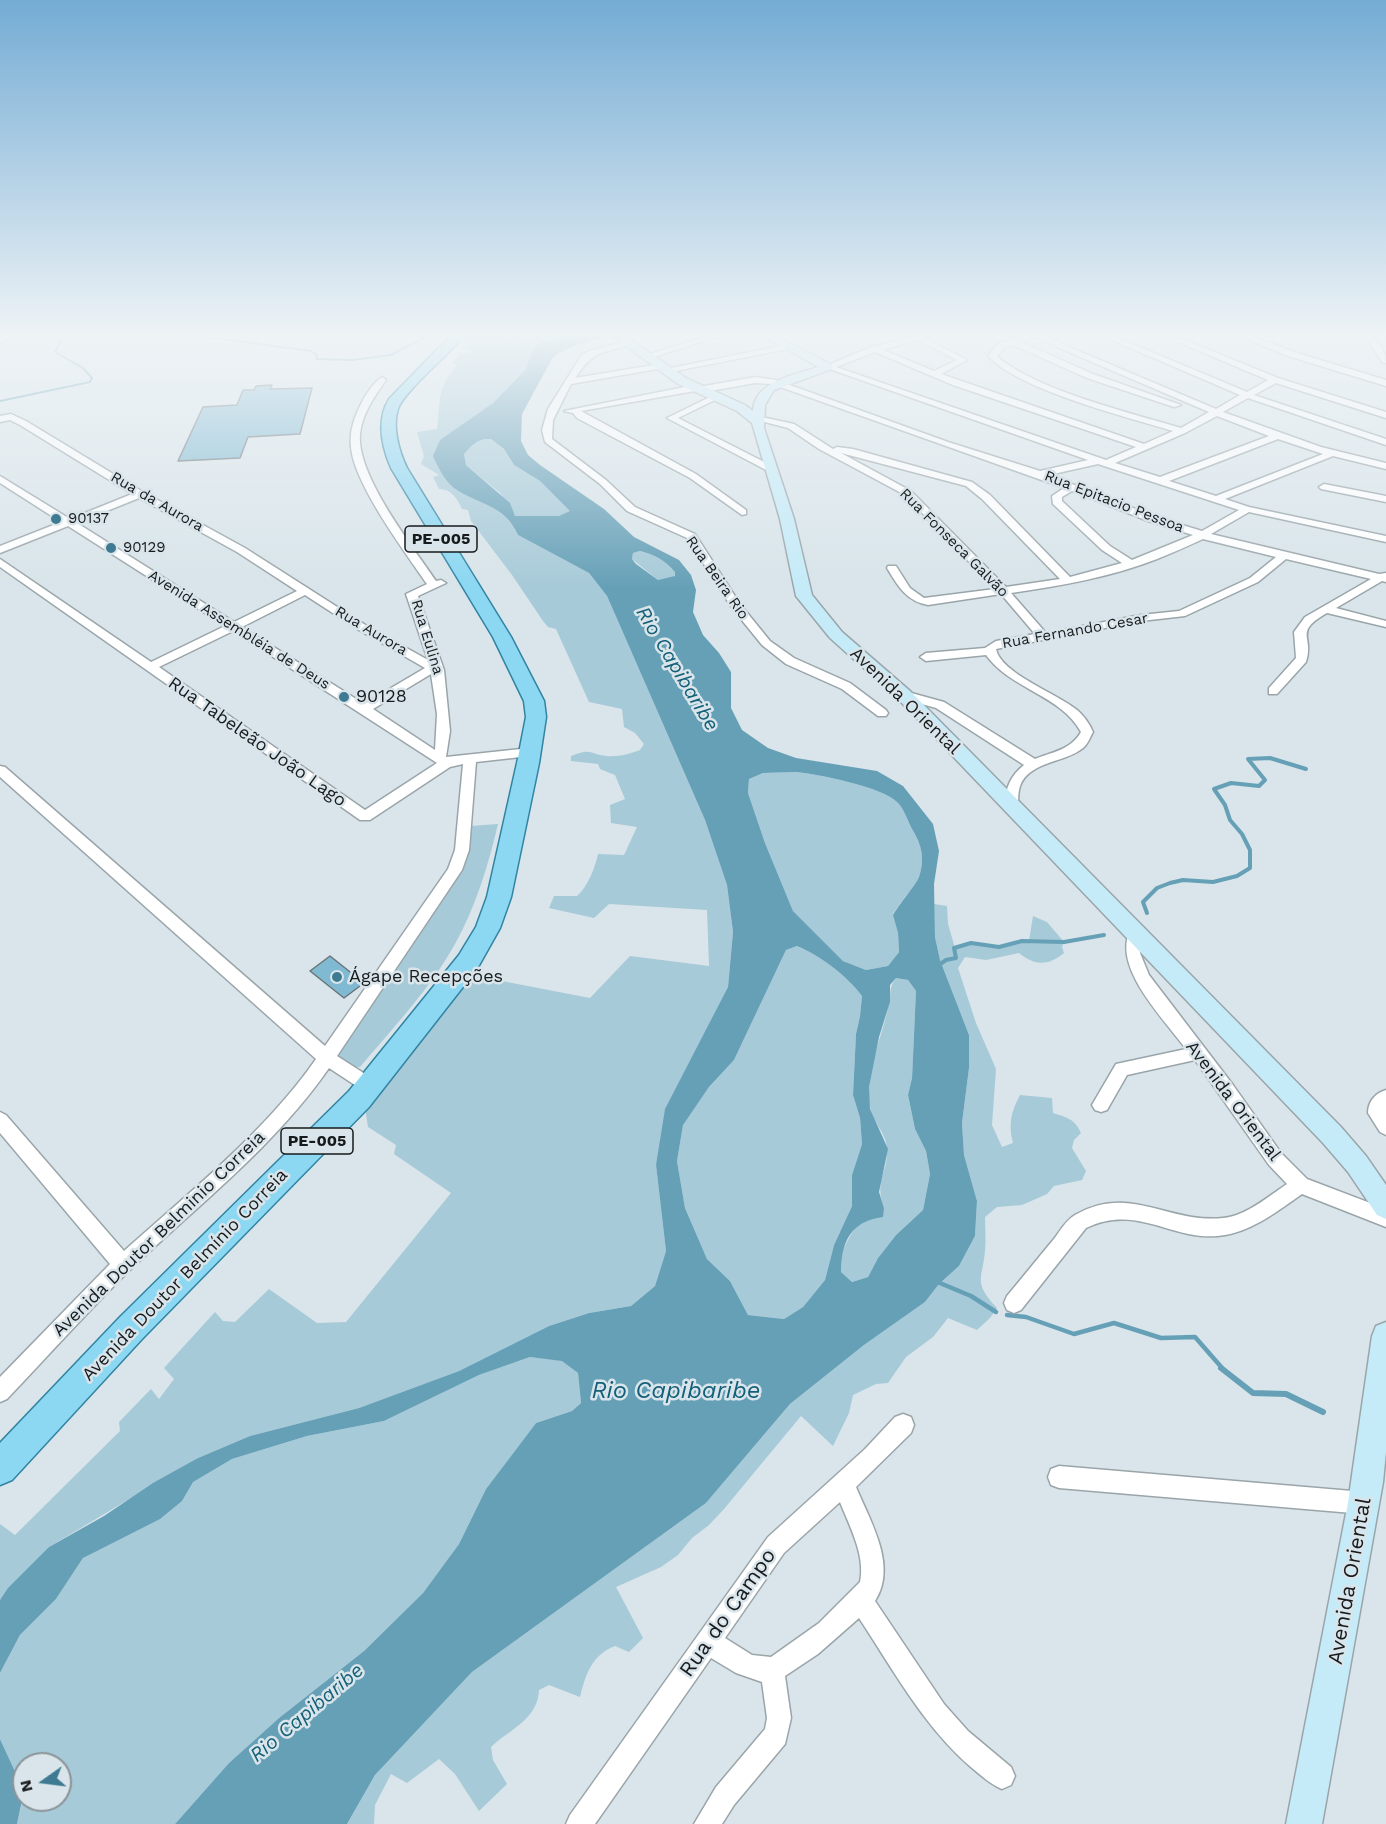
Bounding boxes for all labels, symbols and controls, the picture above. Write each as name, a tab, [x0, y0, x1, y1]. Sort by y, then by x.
street label: Rua Epitacio Pessoa	[1042, 467, 1186, 537]
street label: Rua da Aurora	[107, 468, 207, 536]
street label: Rua Fonseca Galvão	[896, 485, 1012, 601]
place label: 90137	[68, 510, 109, 528]
marker: 90137	[49, 512, 63, 526]
road number: PE-005	[405, 526, 477, 552]
street label: Rua Beira Rio	[682, 533, 752, 623]
place label: 90129	[123, 539, 165, 557]
marker: 90129	[104, 541, 118, 555]
street label: Avenida Assembléia de Deus	[145, 567, 333, 693]
street label: Rua Eulina	[407, 597, 447, 677]
street label: Rua Aurora	[332, 602, 410, 660]
water label: Rio Capibaribe	[630, 602, 724, 736]
street label: Rua Fernando Cesar	[1001, 609, 1149, 653]
street label: Avenida Oriental	[845, 643, 965, 759]
street label: Rua Tabeleão João Lago	[164, 672, 350, 812]
place label: 90128	[356, 686, 407, 708]
marker: 90128	[337, 690, 351, 704]
place label: Ágape Recepções	[349, 966, 503, 988]
marker: Ágape Recepções	[330, 970, 344, 984]
street label: Avenida Oriental	[1181, 1037, 1285, 1165]
street label: Avenida Doutor Belminio Correia	[48, 1127, 270, 1341]
road number: PE-005	[281, 1128, 353, 1154]
street label: Avenida Doutor Belmínio Correia	[78, 1164, 292, 1386]
water label: Rio Capibaribe	[591, 1377, 761, 1405]
street label: Avenida Oriental	[1323, 1496, 1377, 1666]
street label: Rua do Campo	[674, 1544, 782, 1682]
water label: Rio Capibaribe	[245, 1659, 369, 1767]
north arrow	[12, 1752, 72, 1812]
text: N	[15, 1778, 37, 1794]

